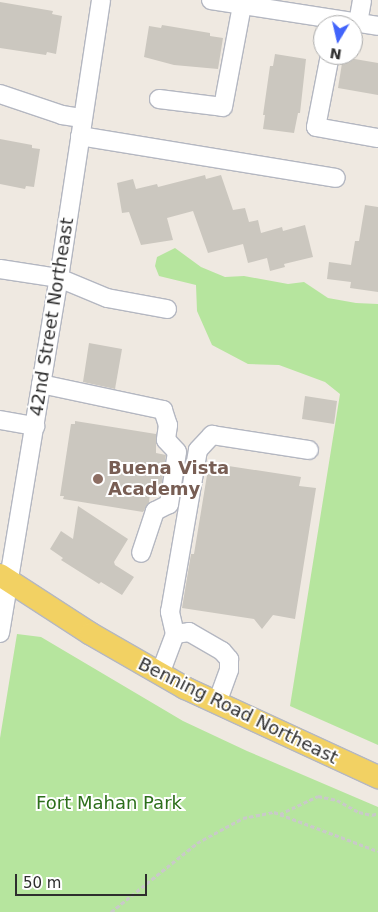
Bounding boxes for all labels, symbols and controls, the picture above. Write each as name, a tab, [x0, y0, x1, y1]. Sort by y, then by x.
north arrow	[313, 15, 363, 65]
text: N	[329, 45, 343, 63]
street label: 42nd Street Northeast	[26, 216, 78, 418]
place label: Buena Vista Academy	[108, 458, 229, 500]
marker: Buena Vista Academy	[92, 473, 104, 485]
street label: Benning Road Northeast	[135, 653, 341, 769]
park label: Fort Mahan Park	[36, 792, 182, 814]
scale bar	[18, 864, 150, 896]
text: 50 m	[23, 874, 61, 892]

